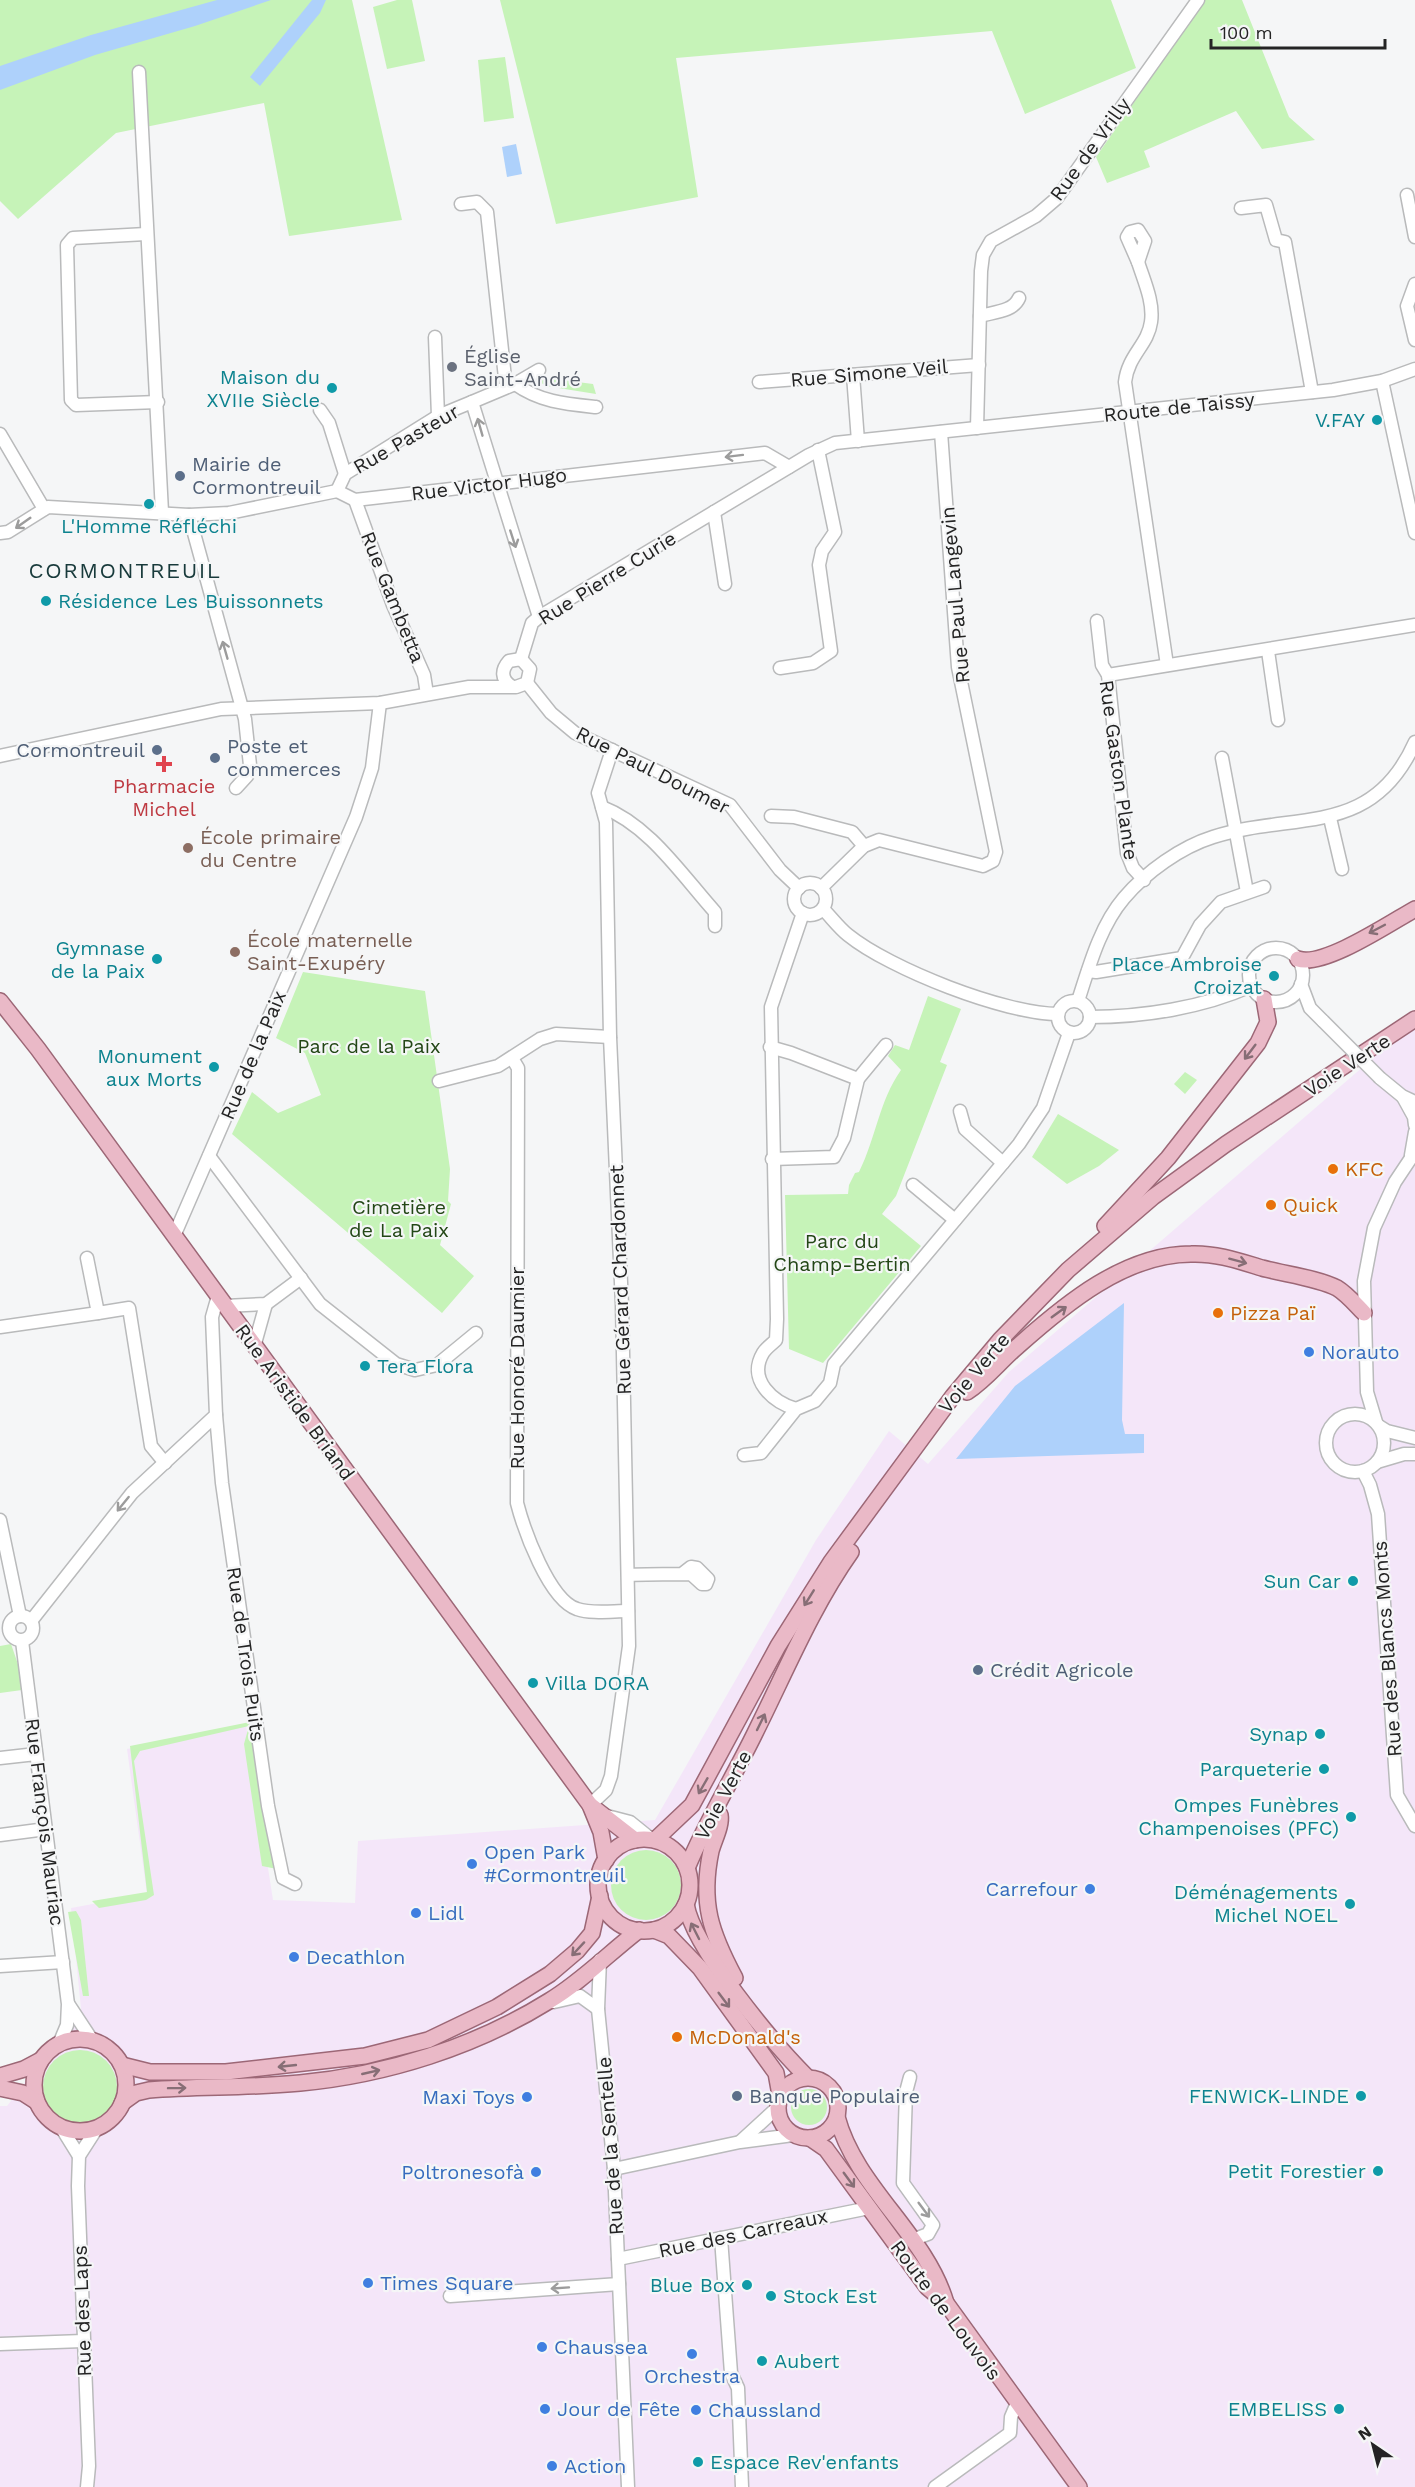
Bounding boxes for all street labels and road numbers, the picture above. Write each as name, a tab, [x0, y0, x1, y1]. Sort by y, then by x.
street label: Rue de Vrilly	[1044, 92, 1136, 205]
street label: Rue Simone Veil	[789, 354, 949, 392]
street label: Route de Taissy	[1102, 387, 1256, 427]
street label: Rue Pasteur	[349, 399, 463, 479]
street label: Rue Victor Hugo	[410, 463, 568, 505]
street label: Rue Paul Langevin	[935, 506, 975, 684]
street label: Rue Pierre Curie	[534, 526, 680, 630]
street label: Rue Gambetta	[356, 528, 430, 666]
street label: Rue Gaston Plante	[1094, 678, 1144, 862]
street label: Rue Paul Doumer	[572, 721, 734, 819]
street label: Rue de la Paix	[215, 987, 291, 1123]
street label: Voie Verte	[1299, 1028, 1395, 1102]
street label: Rue Gérard Chardonnet	[604, 1164, 636, 1396]
street label: Rue Honoré Daumier	[505, 1266, 529, 1470]
street label: Rue Aristide Briand	[230, 1319, 360, 1485]
street label: Voie Verte	[933, 1328, 1015, 1418]
street label: Rue des Blancs Monts	[1367, 1540, 1407, 1758]
street label: Rue de Trois Puits	[222, 1565, 270, 1743]
street label: Rue François Mauriac	[20, 1717, 70, 1927]
street label: Voie Verte	[689, 1746, 757, 1844]
street label: Rue de la Sentelle	[592, 2056, 628, 2236]
street label: Rue des Carreaux	[656, 2203, 830, 2263]
street label: Route de Louvois	[886, 2235, 1006, 2385]
street label: Rue des Laps	[68, 2245, 96, 2377]

